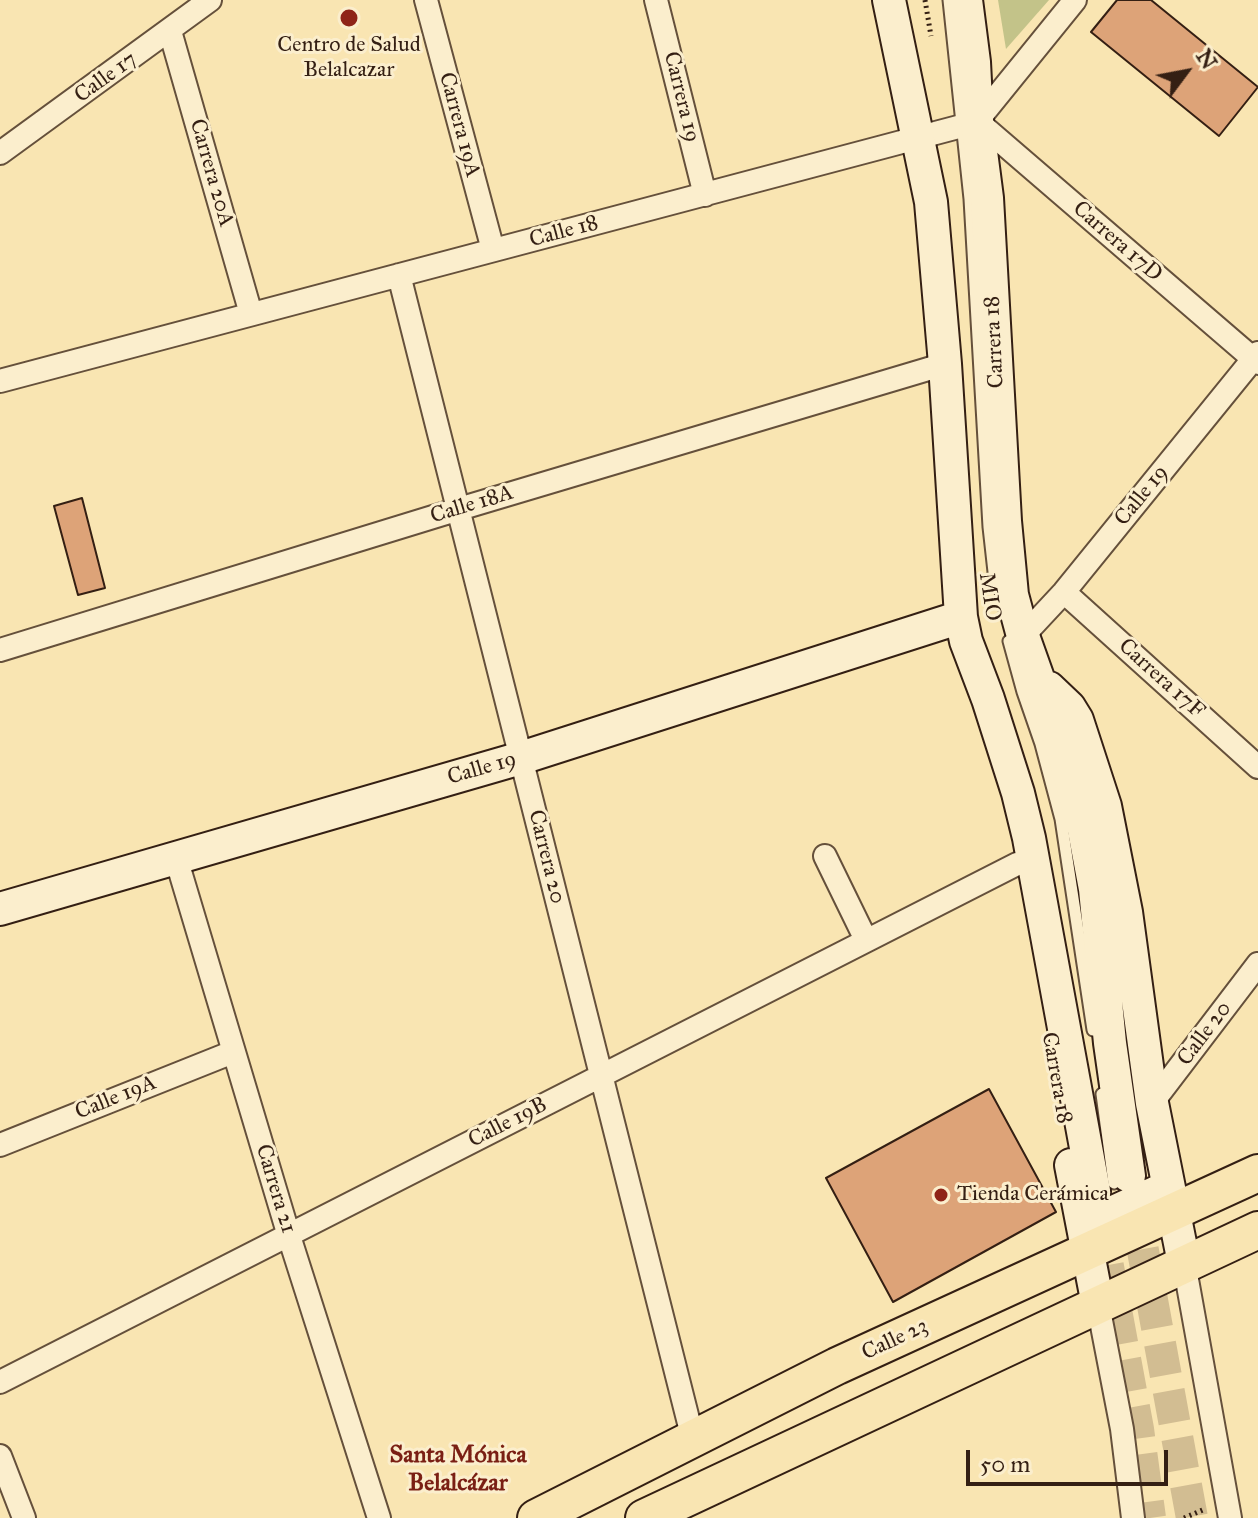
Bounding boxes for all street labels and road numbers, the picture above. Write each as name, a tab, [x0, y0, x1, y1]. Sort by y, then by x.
street label: Calle 17	[70, 47, 142, 109]
street label: Carrera 19	[657, 49, 705, 145]
street label: Carrera 19A	[432, 70, 486, 180]
street label: Carrera 20A	[183, 116, 239, 230]
street label: Carrera 17D	[1067, 196, 1167, 288]
street label: Calle 18	[527, 210, 601, 254]
street label: Carrera 18	[979, 295, 1011, 389]
street label: Calle 19	[1110, 460, 1174, 532]
street label: Calle 18A	[427, 480, 517, 530]
street label: MIO	[972, 571, 1006, 623]
street label: Carrera 17F	[1112, 633, 1210, 725]
street label: Calle 19	[445, 747, 519, 791]
street label: Carrera 20	[522, 807, 570, 907]
street label: Calle 20	[1172, 997, 1238, 1071]
street label: Carrera 18	[1035, 1030, 1077, 1126]
street label: Calle 19A	[72, 1070, 160, 1126]
street label: Calle 19B	[464, 1092, 552, 1154]
street label: Carrera 21	[249, 1141, 301, 1237]
street label: Calle 23	[858, 1313, 932, 1367]

